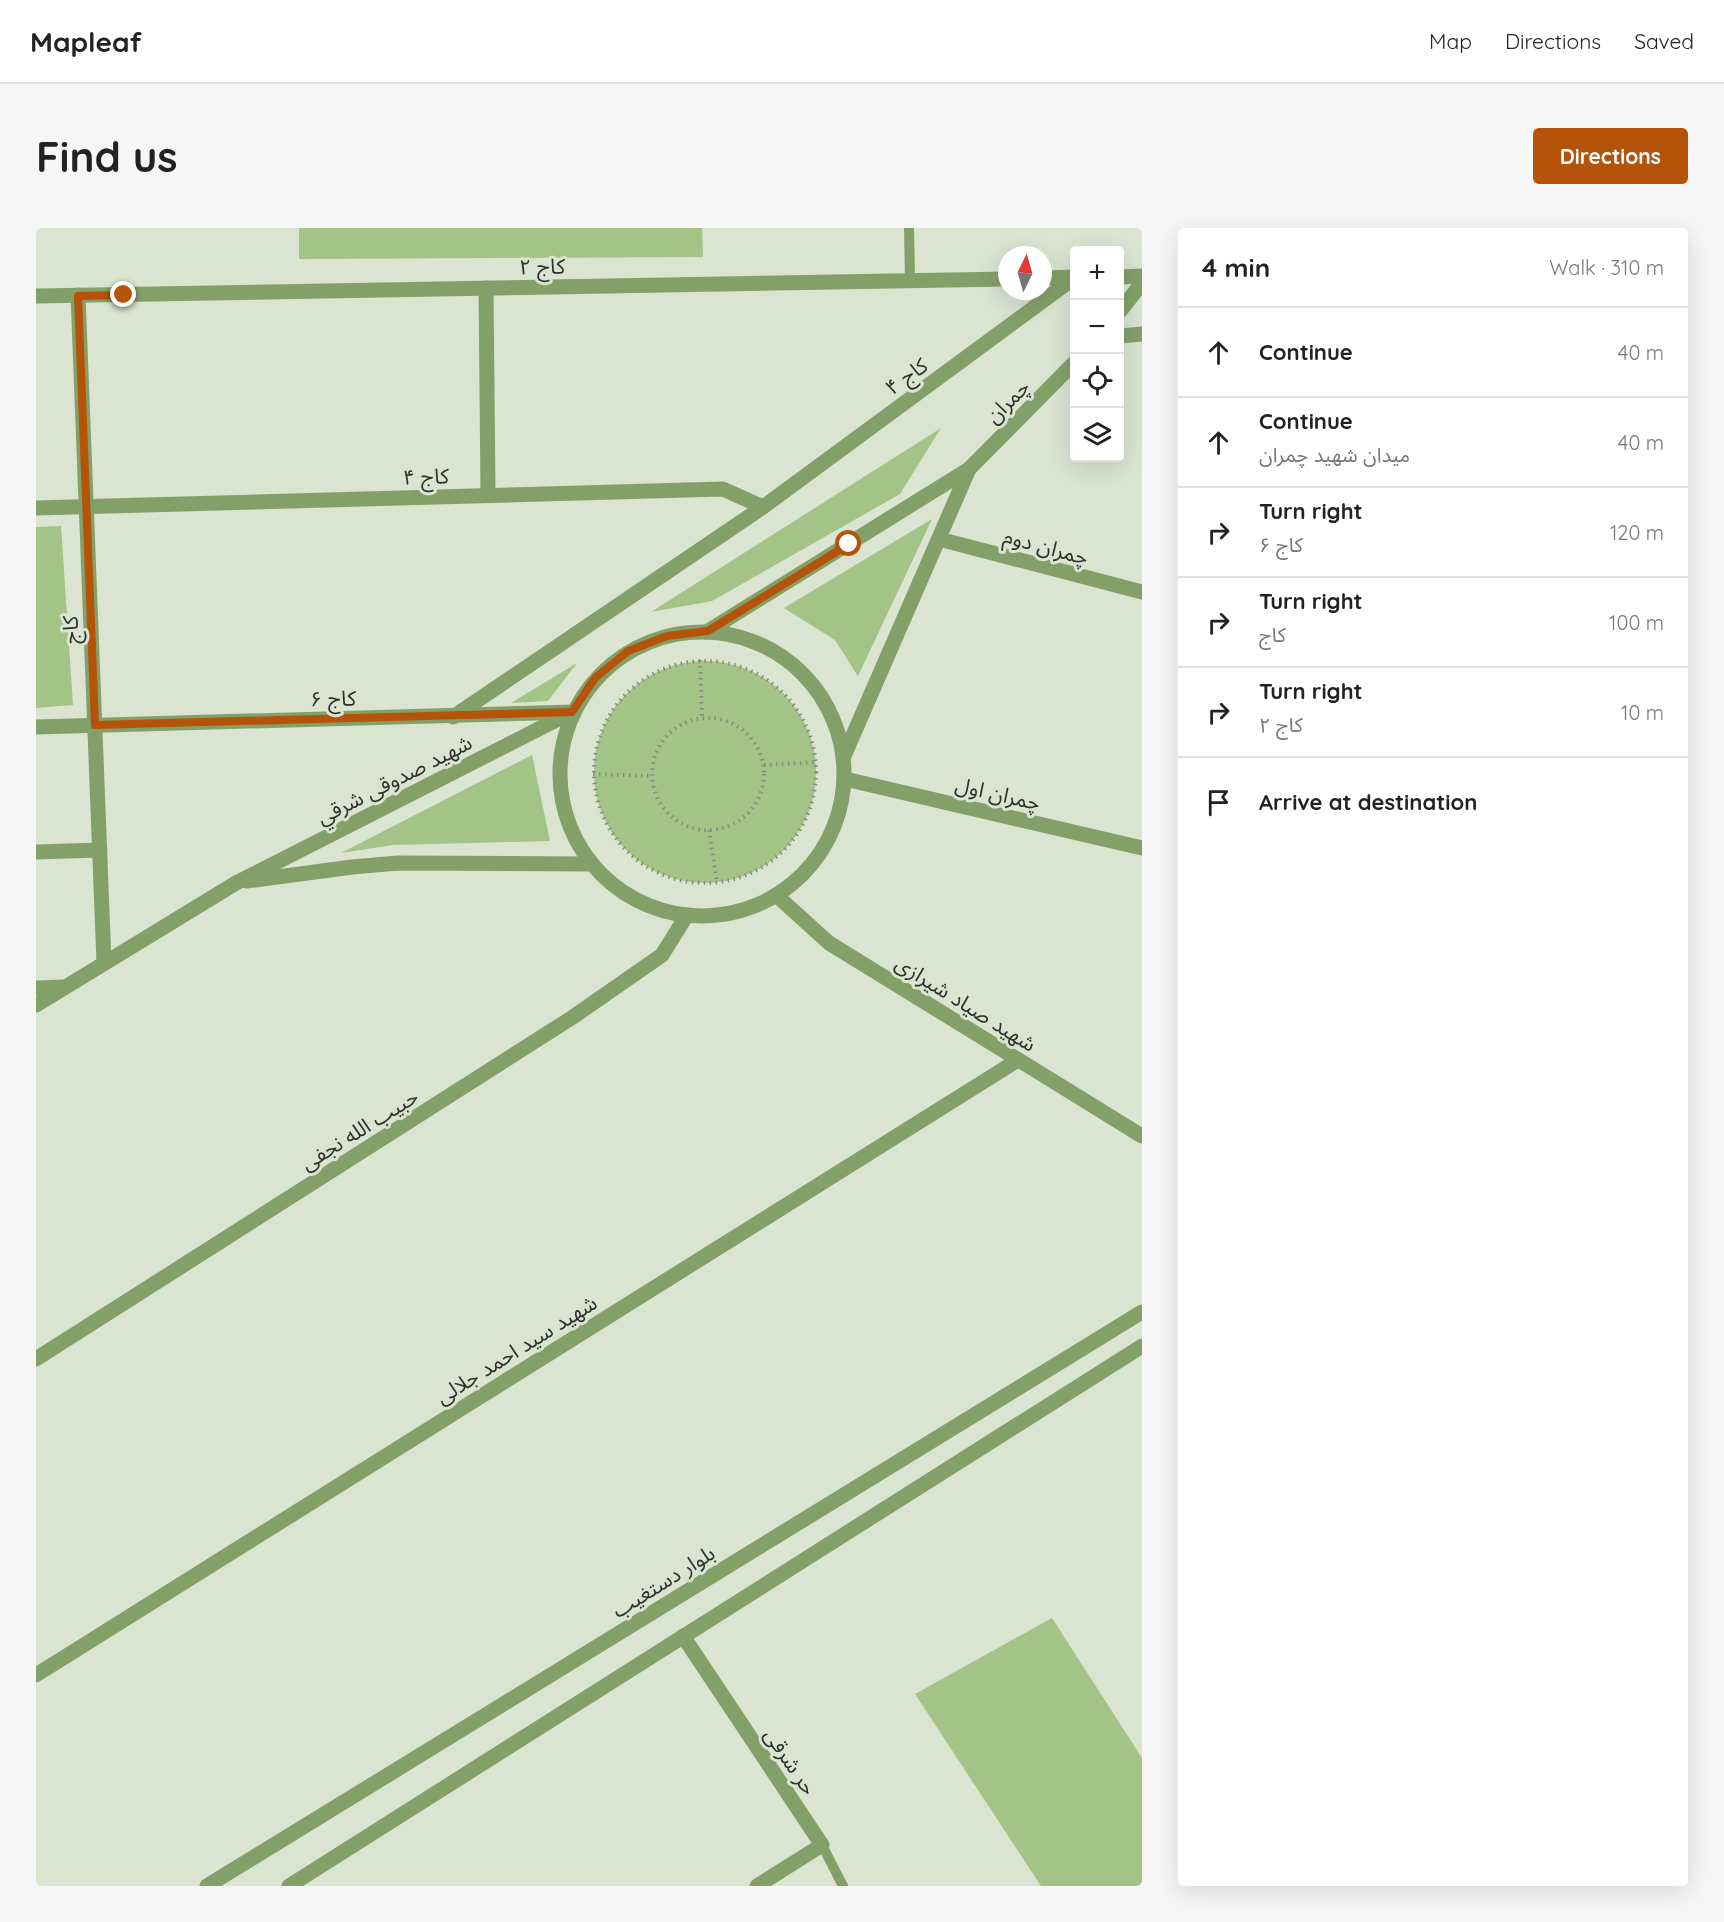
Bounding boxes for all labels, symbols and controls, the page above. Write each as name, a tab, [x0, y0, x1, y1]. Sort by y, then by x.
text: Mapleaf	[30, 24, 142, 59]
text: Map	[1429, 28, 1472, 54]
text: Directions	[1505, 28, 1601, 54]
text: Saved	[1634, 28, 1694, 54]
button: Directions	[1533, 128, 1688, 184]
text: Find us	[36, 130, 178, 183]
north arrow	[998, 246, 1052, 300]
map controls	[1070, 246, 1124, 462]
button: +	[1070, 246, 1124, 300]
text: 4 min	[1202, 251, 1270, 284]
street label: کاج ۲	[519, 253, 566, 282]
text: Walk · 310 m	[1549, 255, 1664, 280]
route end	[110, 281, 136, 307]
button: −	[1070, 300, 1124, 354]
icon: ahead	[1202, 336, 1235, 369]
text: Continue	[1259, 338, 1353, 366]
text: 40 m	[1618, 340, 1664, 365]
street label: کاج ۴	[880, 352, 934, 402]
button: locate	[1070, 354, 1124, 408]
street label: چمران	[980, 374, 1035, 429]
text: Continue	[1259, 407, 1353, 435]
button: layers	[1070, 408, 1124, 462]
icon: ahead	[1202, 426, 1235, 459]
text: 40 m	[1618, 430, 1664, 455]
text: میدان شهید چمران	[1259, 442, 1410, 467]
street label: کاج ۴	[403, 462, 450, 493]
text: Turn right	[1259, 497, 1363, 525]
icon: right	[1202, 516, 1235, 549]
text: 120 m	[1610, 520, 1664, 545]
street label: چمران دوم	[1000, 522, 1091, 574]
route start	[835, 530, 861, 556]
text: کاج ۶	[1259, 532, 1303, 557]
text: Turn right	[1259, 587, 1363, 615]
icon: right	[1202, 606, 1235, 639]
text: 100 m	[1609, 610, 1664, 635]
street label: کاج	[57, 615, 86, 645]
text: کاج	[1259, 622, 1286, 647]
text: Turn right	[1259, 677, 1363, 705]
street label: کاج ۶	[310, 685, 357, 714]
icon: right	[1202, 696, 1235, 729]
text: 10 m	[1621, 700, 1664, 725]
text: کاج ۲	[1259, 712, 1303, 737]
street label: شهید صدوقی شرقي	[312, 729, 478, 833]
street label: چمران اول	[953, 771, 1043, 816]
icon: arrive	[1202, 786, 1235, 819]
text: Arrive at destination	[1259, 788, 1477, 816]
street label: شهید صیاد شیرازی	[891, 949, 1041, 1057]
street label: حبیب الله نجفی	[295, 1083, 423, 1175]
street label: شهید سید احمد جلالی	[431, 1289, 601, 1409]
street label: بلوار دستغیب	[607, 1539, 719, 1623]
street label: حر شرقی	[759, 1722, 823, 1800]

